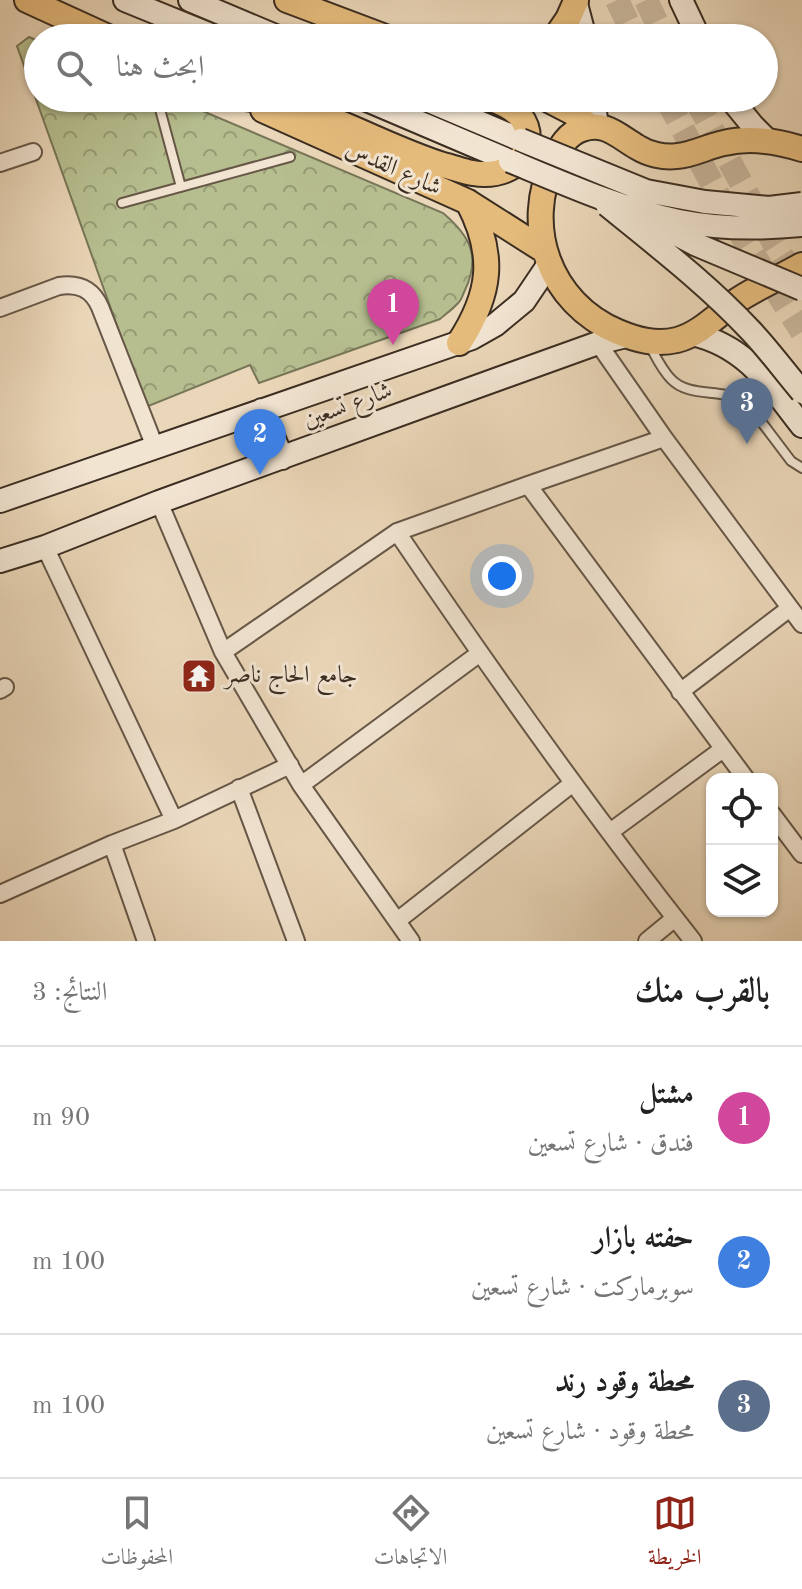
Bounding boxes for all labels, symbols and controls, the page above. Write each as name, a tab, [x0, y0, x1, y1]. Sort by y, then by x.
search box	[24, 24, 778, 112]
icon: search	[52, 46, 96, 90]
text: ابحث هنا	[116, 53, 204, 83]
street label: شارع القدس	[339, 137, 444, 206]
pin: 1	[367, 279, 419, 345]
street label: شارع تسعين	[300, 378, 398, 439]
pin: 3	[721, 378, 773, 444]
pin: 2	[234, 409, 286, 475]
your location	[482, 556, 522, 596]
temple icon: جامع الحاج ناصر	[180, 657, 218, 695]
place label: جامع الحاج ناصر	[222, 664, 357, 696]
map controls	[706, 773, 778, 917]
button: locate	[706, 773, 778, 845]
button: layers	[706, 845, 778, 917]
text: بالقرب منك	[635, 975, 770, 1009]
text: النتائج: 3	[32, 980, 107, 1006]
text: مشتل	[639, 1080, 694, 1110]
text: 90 m	[32, 1105, 90, 1131]
text: 1	[736, 1105, 752, 1131]
text: فندق · شارع تسعين	[528, 1131, 694, 1157]
text: حفته بازار	[593, 1224, 694, 1254]
text: 100 m	[32, 1249, 105, 1275]
text: 2	[736, 1249, 752, 1275]
text: سوبرماركت · شارع تسعين	[471, 1275, 694, 1301]
text: محطة وقود رند	[555, 1368, 694, 1398]
text: 100 m	[32, 1393, 105, 1419]
text: 3	[736, 1393, 752, 1419]
text: محطة وقود · شارع تسعين	[486, 1419, 694, 1445]
tab: المحفوظات	[100, 1491, 173, 1578]
tab: الاتجاهات	[374, 1491, 447, 1578]
tab: الخريطة	[648, 1491, 702, 1578]

